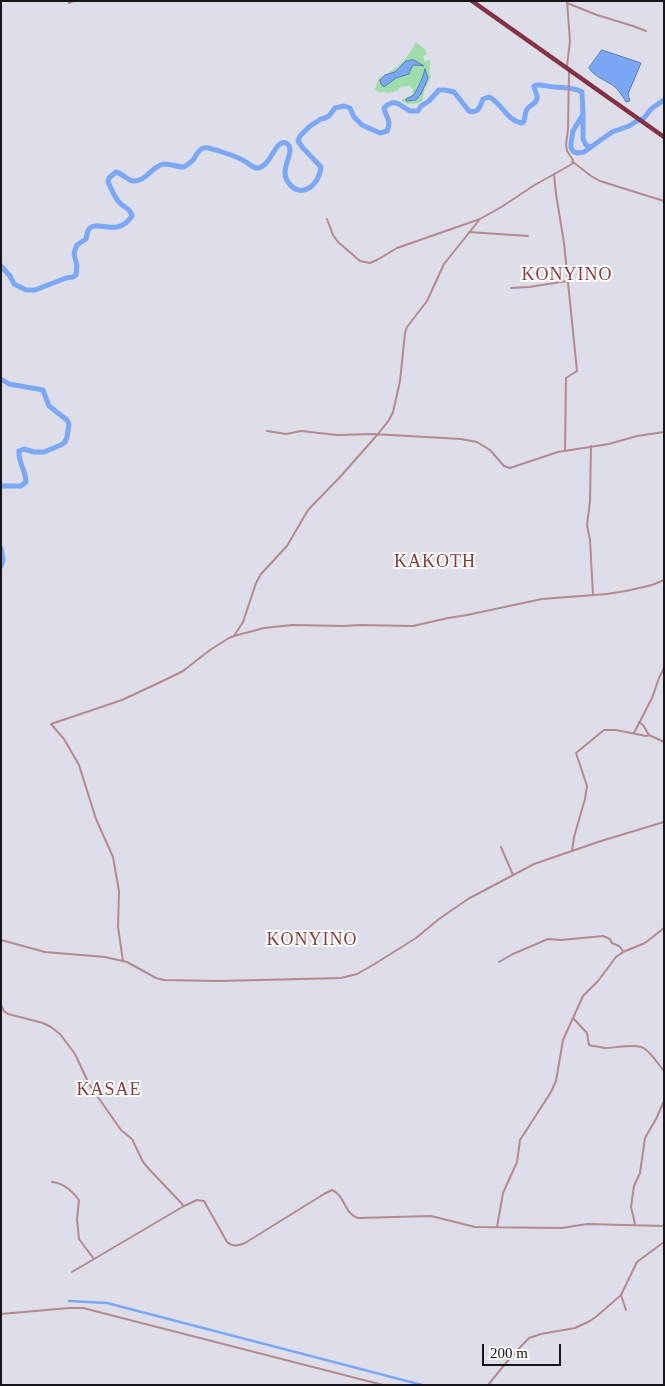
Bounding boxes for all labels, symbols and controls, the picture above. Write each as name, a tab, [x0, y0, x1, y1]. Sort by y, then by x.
district label: KONYINO	[521, 264, 613, 286]
district label: KAKOTH	[393, 551, 477, 573]
district label: KONYINO	[266, 929, 358, 951]
district label: KASAE	[76, 1079, 142, 1101]
scale bar	[485, 1334, 564, 1366]
text: 200 m	[490, 1345, 528, 1361]

